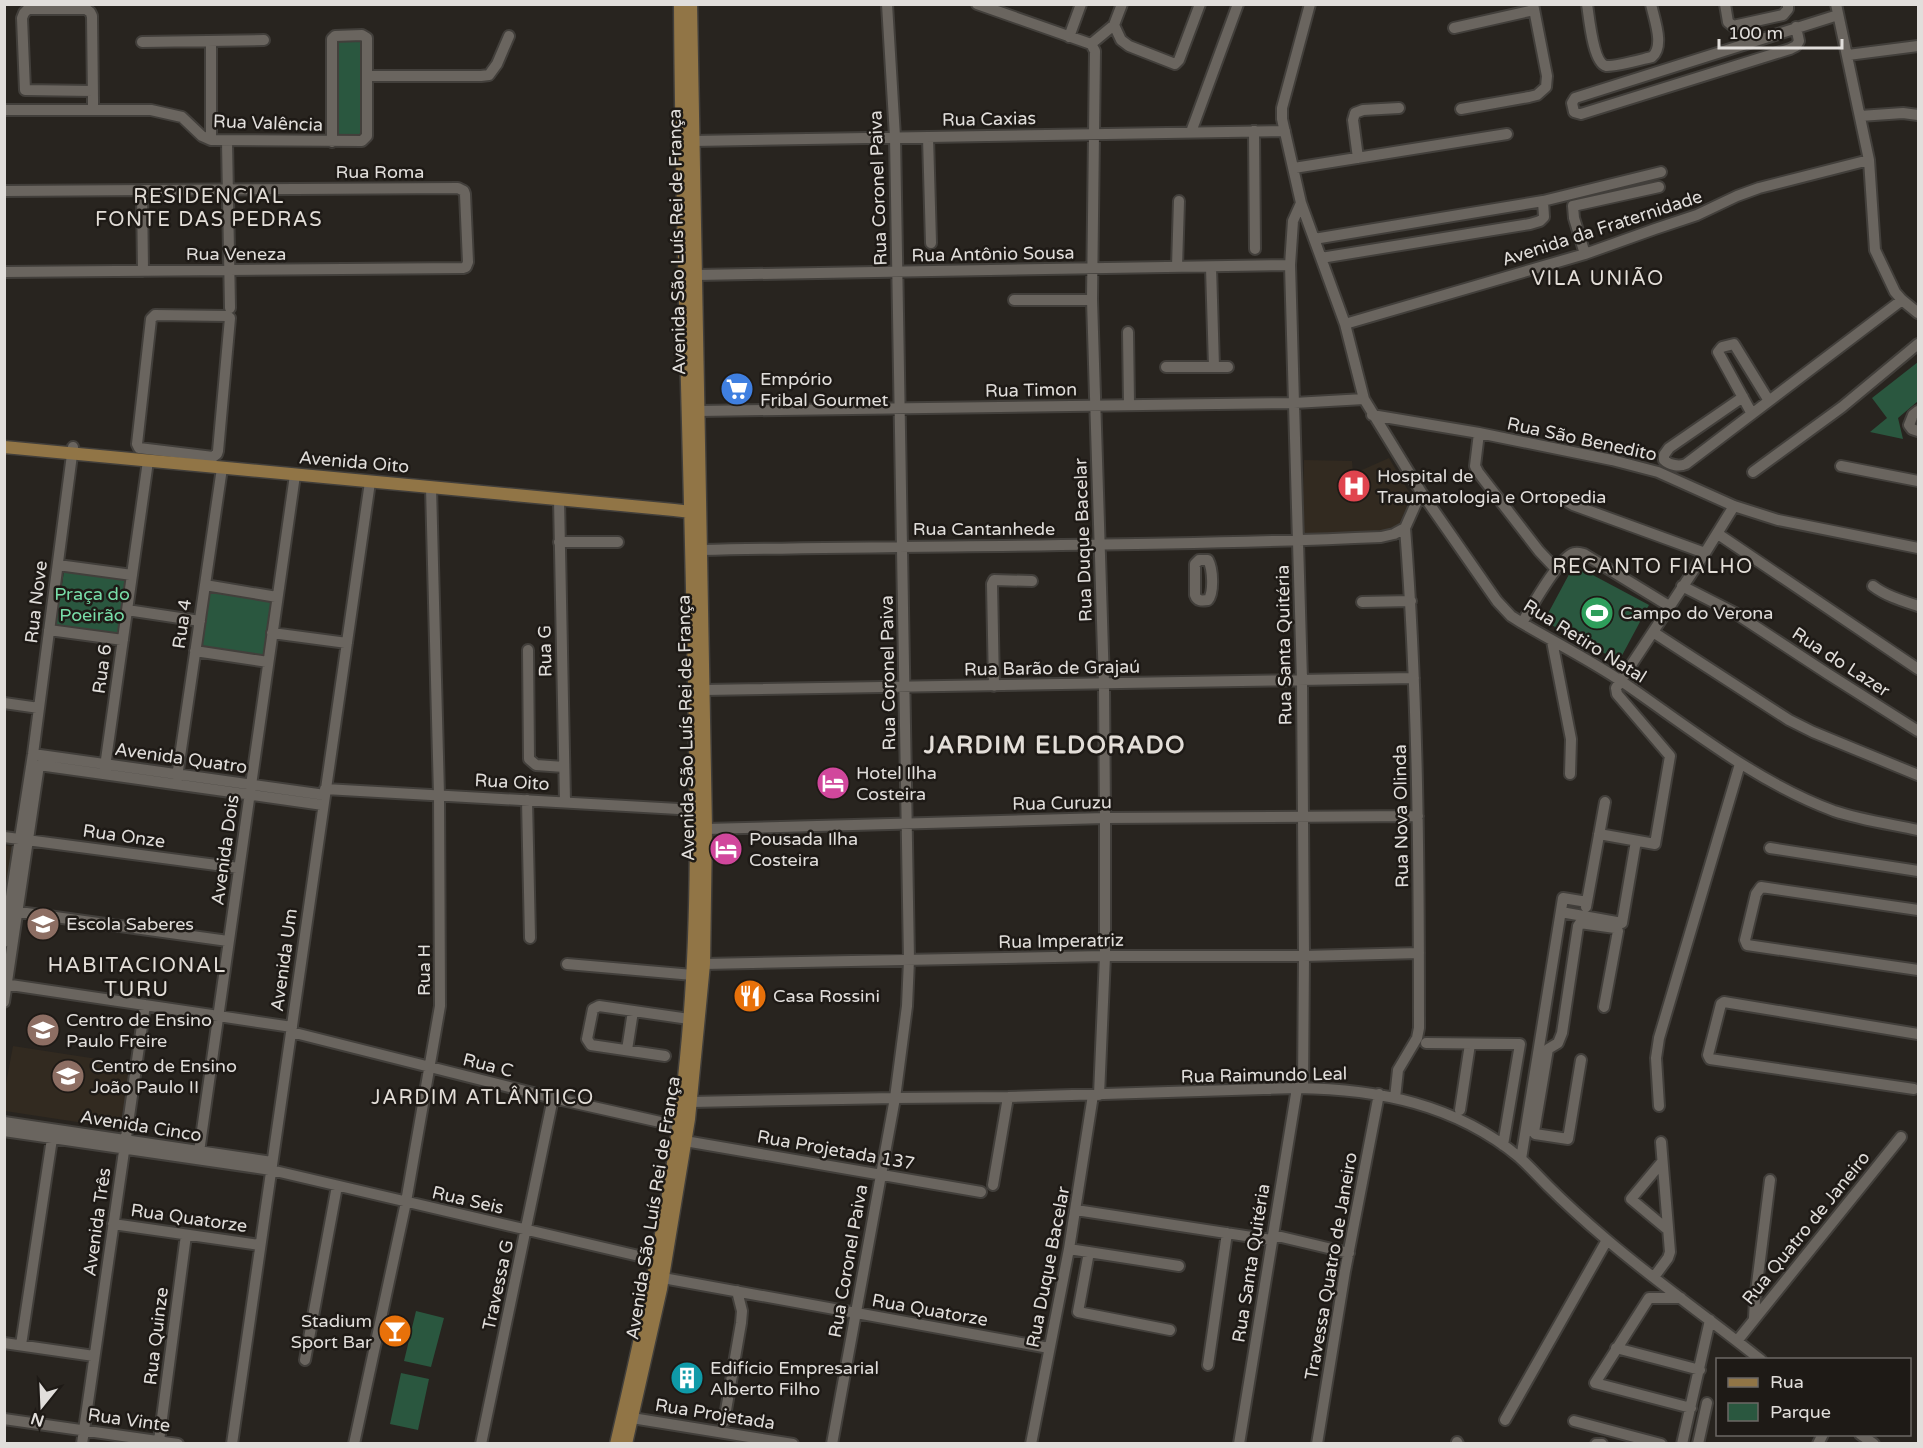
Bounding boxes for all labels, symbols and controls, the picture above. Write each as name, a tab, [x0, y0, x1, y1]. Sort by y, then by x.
scale bar	[1719, 12, 1842, 50]
text: 100 m	[1728, 22, 1783, 44]
street label: Rua Caxias	[942, 107, 1036, 131]
street label: Avenida São Luís Rei de França	[664, 109, 690, 375]
street label: Rua Valência	[213, 110, 323, 136]
street label: Rua Coronel Paiva	[864, 110, 892, 266]
street label: Rua Roma	[336, 161, 424, 183]
district label: RESIDENCIAL FONTE DAS PEDRAS	[95, 185, 323, 232]
street label: Avenida da Fraternidade	[1499, 185, 1705, 271]
street label: Rua Antônio Sousa	[911, 242, 1075, 266]
street label: Rua Veneza	[186, 243, 286, 265]
district label: VILA UNIÃO	[1531, 266, 1665, 291]
place label: Empório Fribal Gourmet	[760, 368, 889, 411]
supermarket icon: Empório Fribal Gourmet	[719, 371, 755, 407]
street label: Rua Timon	[985, 378, 1077, 402]
street label: Rua São Benedito	[1505, 412, 1659, 466]
street label: Avenida Oito	[298, 446, 410, 478]
street label: Rua Duque Bacelar	[1069, 458, 1097, 622]
place label: Hospital de Traumatologia e Ortopedia	[1377, 465, 1606, 508]
hospital icon: Hospital de Traumatologia e Ortopedia	[1336, 468, 1372, 504]
street label: Rua Cantanhede	[913, 518, 1055, 540]
district label: RECANTO FIALHO	[1552, 555, 1754, 579]
street label: Rua Nove	[20, 559, 52, 645]
street label: Rua Santa Quitéria	[1272, 565, 1296, 725]
park label: Praça do Poeirão	[54, 583, 130, 626]
street label: Rua Retiro Natal	[1519, 594, 1651, 688]
street label: Avenida São Luís Rei de França	[673, 595, 699, 861]
street label: Rua Coronel Paiva	[876, 595, 900, 751]
sports icon: Campo do Verona	[1579, 595, 1615, 631]
street label: Rua 4	[168, 598, 196, 650]
place label: Campo do Verona	[1620, 602, 1773, 624]
street label: Rua do Lazer	[1788, 622, 1894, 702]
street label: Rua G	[534, 625, 556, 677]
street label: Rua 6	[88, 643, 116, 695]
street label: Rua Barão de Grajaú	[964, 655, 1140, 681]
district label: JARDIM ELDORADO	[923, 731, 1186, 760]
street label: Avenida Quatro	[113, 738, 249, 778]
street label: Rua Nova Olinda	[1389, 744, 1413, 888]
place label: Hotel Ilha Costeira	[856, 762, 937, 805]
hotel icon: Hotel Ilha Costeira	[815, 765, 851, 801]
street label: Rua Oito	[474, 769, 550, 795]
street label: Rua Curuzu	[1012, 791, 1112, 815]
street label: Avenida Dois	[206, 793, 244, 907]
street label: Rua Onze	[81, 819, 167, 853]
place label: Pousada Ilha Costeira	[749, 828, 858, 871]
hotel icon: Pousada Ilha Costeira	[708, 831, 744, 867]
school or university icon: Escola Saberes	[25, 906, 61, 942]
street label: Avenida Um	[266, 907, 302, 1013]
place label: Escola Saberes	[66, 913, 194, 935]
street label: Rua Imperatriz	[998, 929, 1124, 953]
street label: Rua H	[413, 944, 435, 996]
district label: HABITACIONAL TURU	[47, 953, 227, 1002]
restaurant icon: Casa Rossini	[732, 978, 768, 1014]
place label: Casa Rossini	[773, 985, 880, 1007]
place label: Centro de Ensino Paulo Freire	[66, 1009, 212, 1052]
school or university icon: Centro de Ensino Paulo Freire	[25, 1012, 61, 1048]
street label: Rua C	[461, 1048, 515, 1082]
place label: Centro de Ensino João Paulo II	[91, 1055, 237, 1098]
school or university icon: Centro de Ensino João Paulo II	[50, 1058, 86, 1094]
street label: Rua Raimundo Leal	[1181, 1063, 1347, 1087]
street label: Avenida São Luís Rei de França	[621, 1075, 685, 1341]
district label: JARDIM ATLÂNTICO	[371, 1085, 595, 1110]
street label: Avenida Cinco	[79, 1106, 203, 1146]
street label: Rua Projetada 137	[755, 1125, 917, 1175]
street label: Rua Quatro de Janeiro	[1737, 1147, 1875, 1309]
street label: Travessa Quatro de Janeiro	[1300, 1150, 1362, 1382]
street label: Avenida Três	[78, 1166, 116, 1278]
street label: Rua Seis	[430, 1181, 506, 1219]
street label: Rua Santa Quitéria	[1228, 1182, 1274, 1344]
street label: Rua Coronel Paiva	[824, 1183, 872, 1339]
street label: Rua Duque Bacelar	[1022, 1184, 1074, 1350]
street label: Rua Quatorze	[129, 1199, 249, 1237]
street label: Travessa G	[478, 1238, 518, 1332]
street label: Rua Quinze	[139, 1286, 173, 1386]
street label: Rua Quatorze	[870, 1289, 990, 1331]
place label: Stadium Sport Bar	[291, 1310, 372, 1353]
bar icon: Stadium Sport Bar	[377, 1313, 413, 1349]
place label: Edifício Empresarial Alberto Filho	[710, 1357, 879, 1400]
legend	[1716, 1358, 1911, 1436]
building icon: Edifício Empresarial Alberto Filho	[669, 1360, 705, 1396]
text: Rua	[1770, 1371, 1804, 1393]
north arrow	[12, 1376, 72, 1436]
street label: Rua Projetada	[653, 1394, 777, 1434]
text: Parque	[1770, 1401, 1831, 1423]
street label: Rua Vinte	[86, 1403, 172, 1437]
text: N	[28, 1408, 47, 1431]

